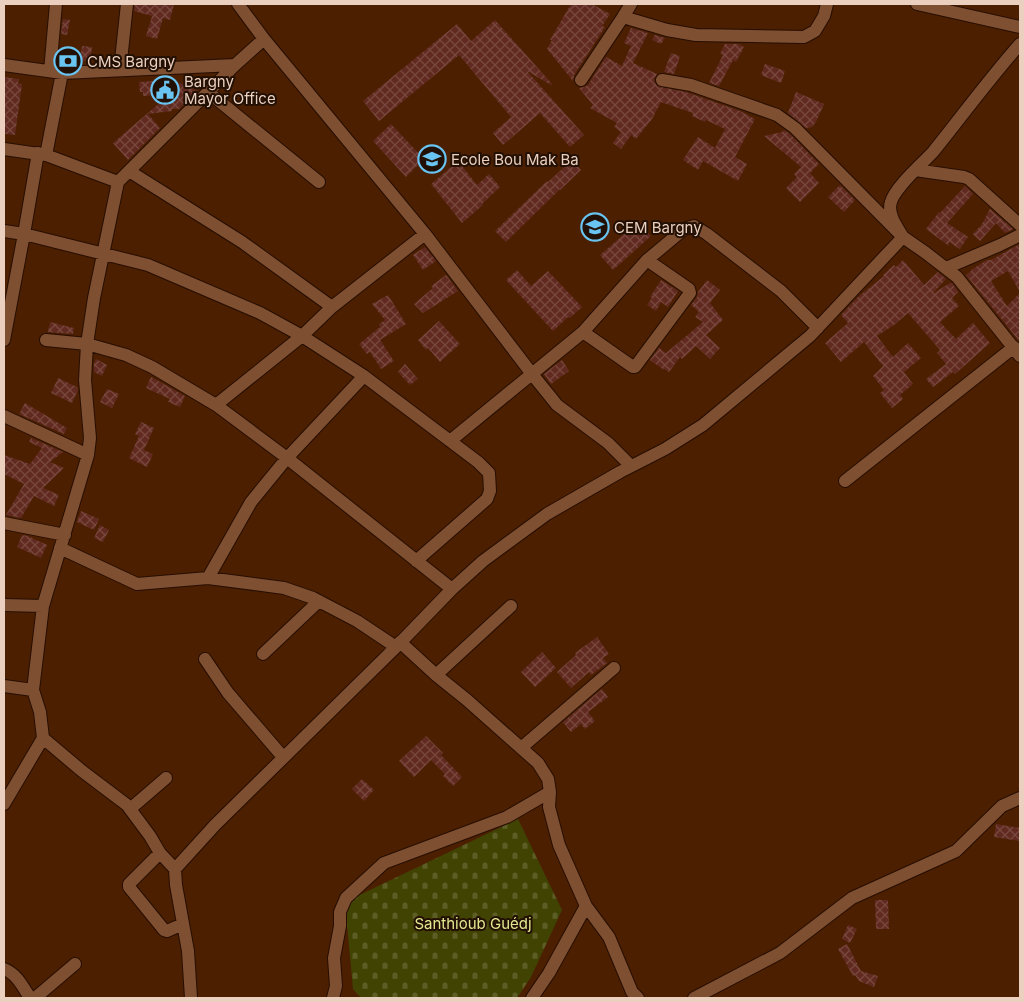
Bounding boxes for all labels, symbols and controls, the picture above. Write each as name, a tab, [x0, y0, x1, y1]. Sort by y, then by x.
bank icon: CMS Bargny	[53, 46, 83, 76]
place label: CMS Bargny	[87, 52, 176, 71]
place label: Bargny Mayor Office	[184, 72, 276, 108]
public building icon: Bargny Mayor Office	[150, 75, 180, 105]
school or university icon: Ecole Bou Mak Ba	[417, 144, 447, 174]
place label: Ecole Bou Mak Ba	[451, 150, 579, 169]
school or university icon: CEM Bargny	[580, 212, 610, 242]
place label: CEM Bargny	[614, 218, 702, 237]
park label: Santhioub Guédj	[414, 914, 532, 933]

